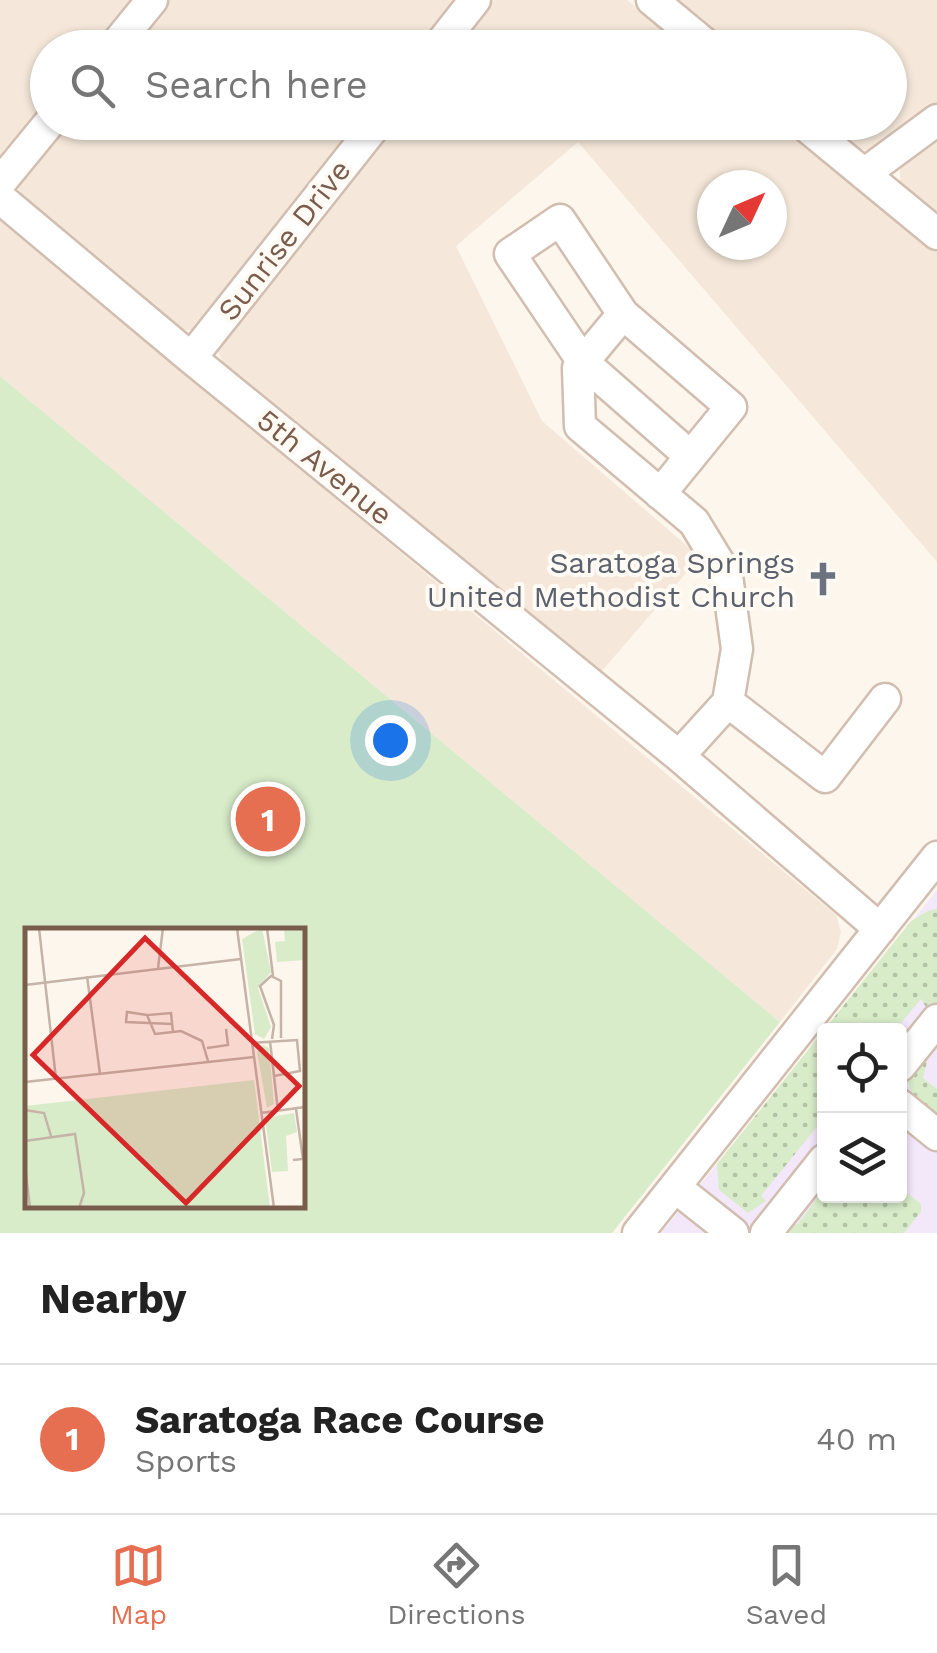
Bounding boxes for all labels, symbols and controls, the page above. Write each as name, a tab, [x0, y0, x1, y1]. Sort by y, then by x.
search box	[30, 30, 907, 140]
icon: search	[65, 58, 120, 113]
text: Search here	[145, 63, 368, 107]
street label: Sunrise Drive	[210, 153, 358, 327]
north arrow	[697, 170, 787, 260]
street label: 5th Avenue	[250, 402, 400, 532]
place label: Saratoga Springs United Methodist Church	[427, 545, 795, 614]
church icon: Saratoga Springs United Methodist Church	[804, 560, 842, 598]
your location	[365, 715, 416, 766]
pin: 1	[236, 782, 300, 856]
inset map	[25, 928, 305, 1208]
map controls	[817, 1023, 907, 1203]
button: locate	[817, 1023, 907, 1113]
button: layers	[817, 1113, 907, 1203]
text: Nearby	[40, 1274, 187, 1323]
text: Saratoga Race Course	[135, 1398, 544, 1442]
text: 1	[66, 1420, 79, 1458]
text: 40 m	[816, 1420, 897, 1458]
text: Sports	[135, 1442, 237, 1480]
tab: Map	[110, 1538, 167, 1631]
tab: Directions	[387, 1538, 526, 1631]
tab: Saved	[746, 1538, 827, 1631]

